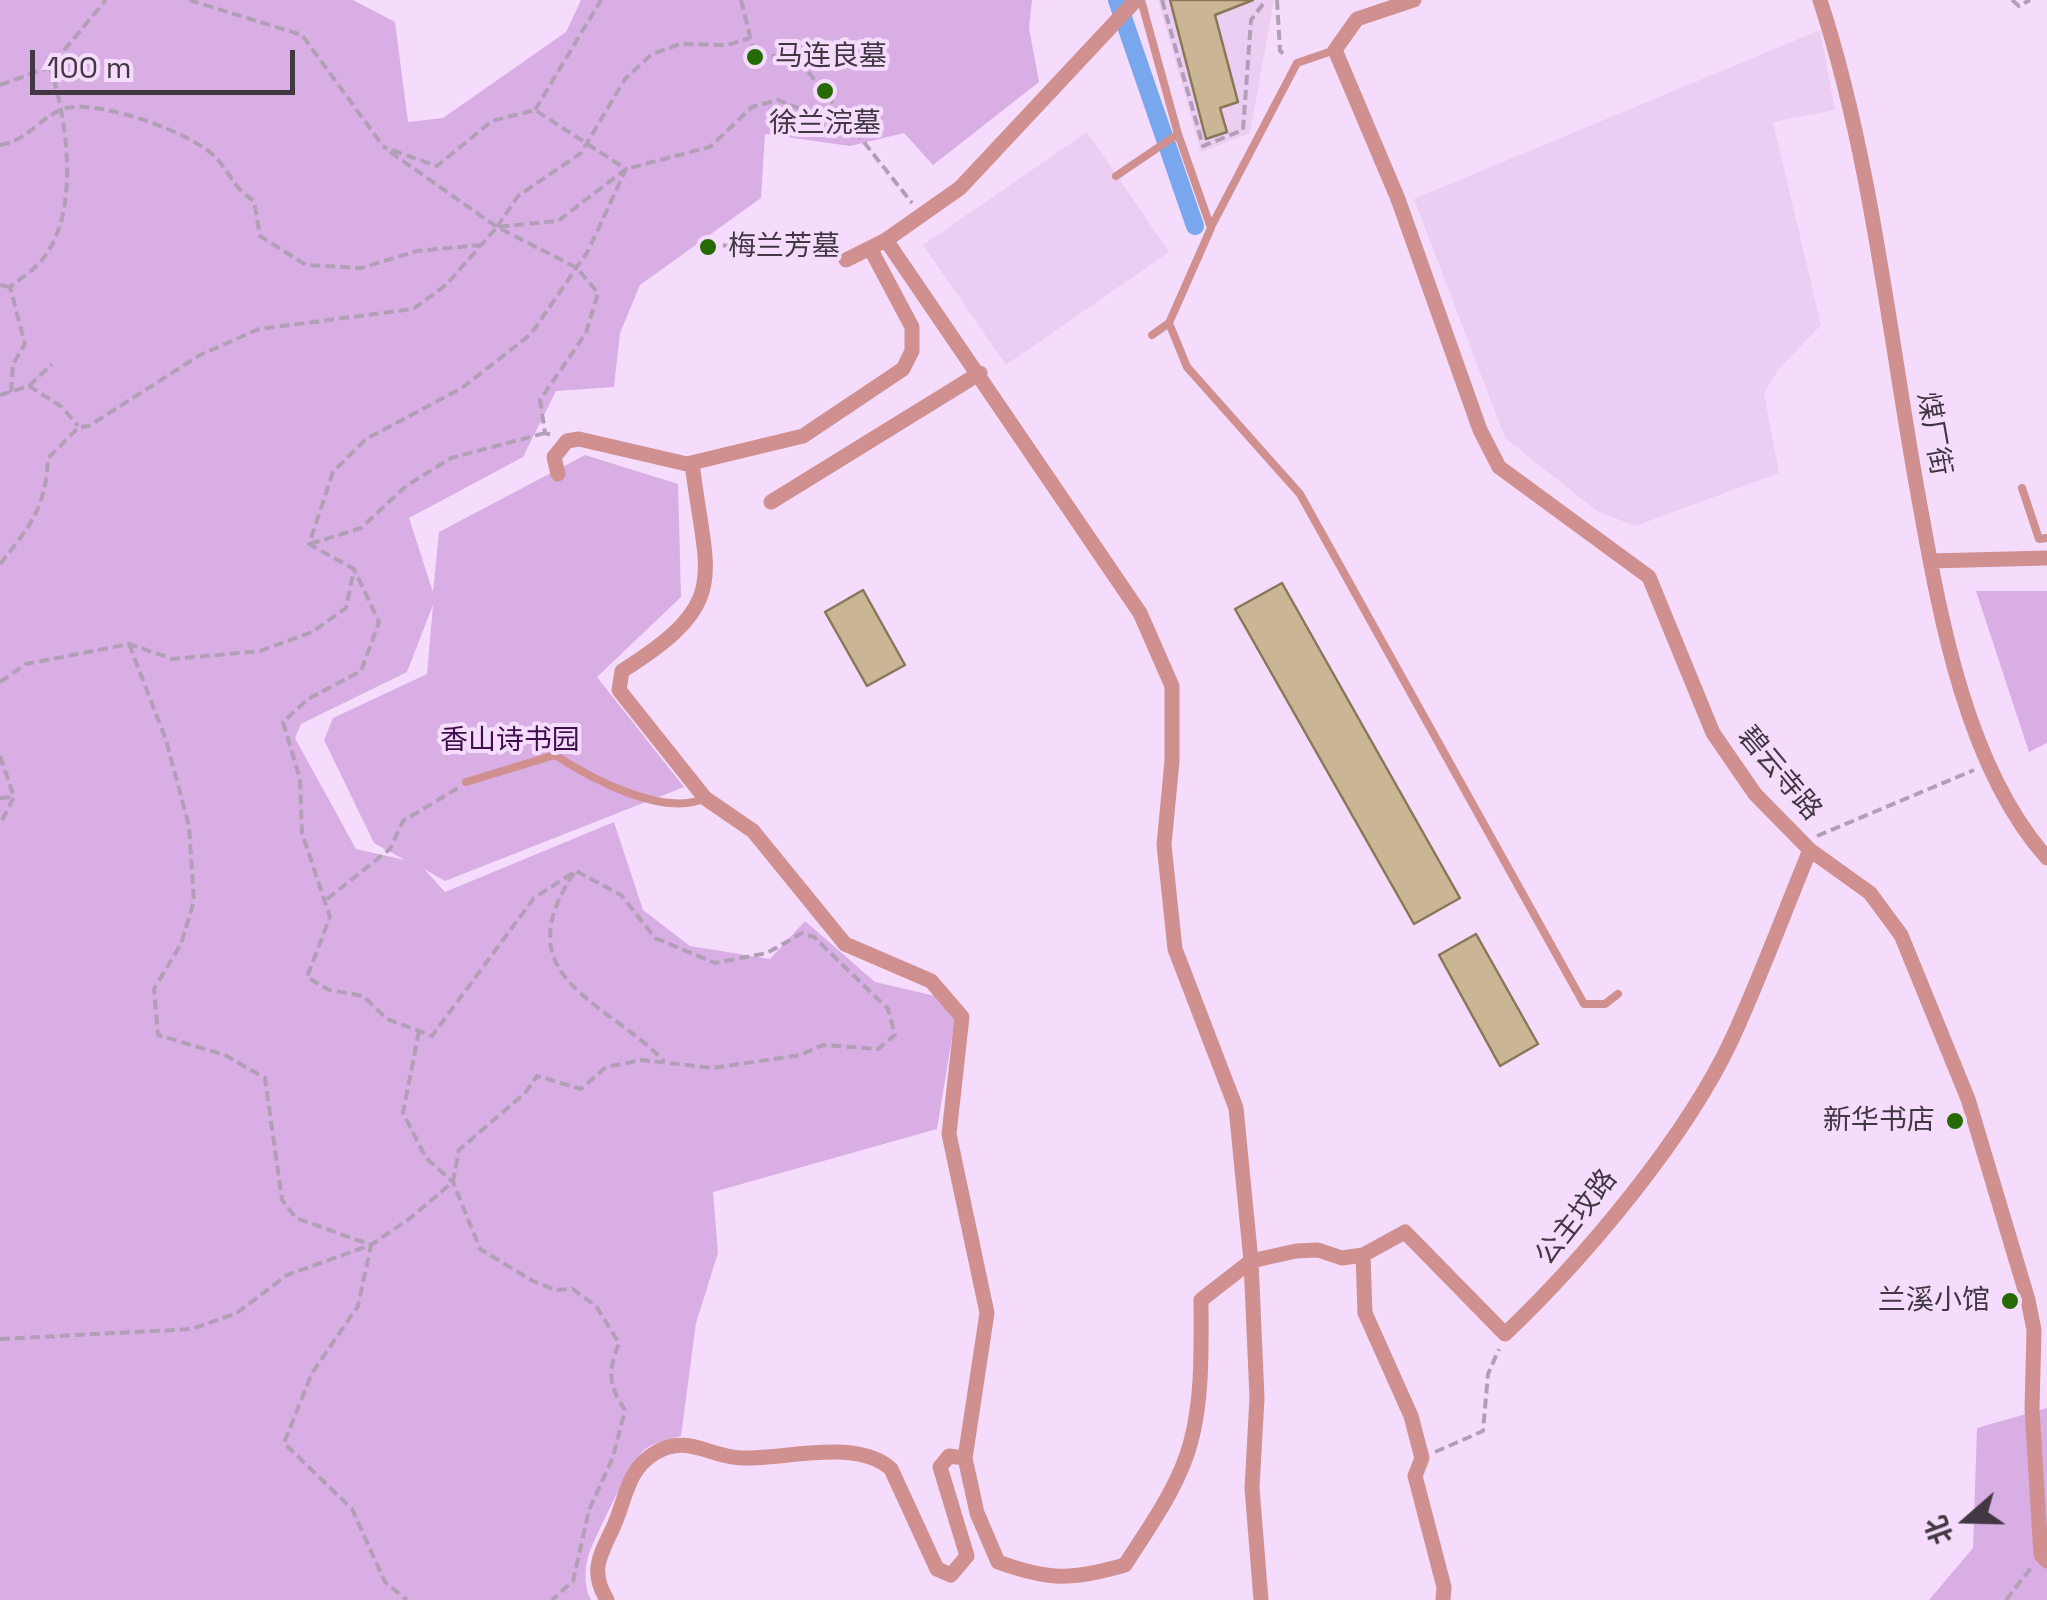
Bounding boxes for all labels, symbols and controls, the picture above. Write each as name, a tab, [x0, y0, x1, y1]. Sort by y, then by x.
scale bar	[35, 30, 300, 92]
place label: 马连良墓	[775, 40, 887, 74]
marker: 马连良墓	[744, 46, 766, 68]
text: 100 m	[47, 48, 132, 87]
marker: 徐兰浣墓	[814, 80, 836, 102]
place label: 徐兰浣墓	[769, 107, 881, 141]
place label: 梅兰芳墓	[728, 230, 840, 264]
marker: 梅兰芳墓	[697, 236, 719, 258]
street label: 煤厂街	[1909, 390, 1957, 478]
street label: 碧云寺路	[1730, 720, 1828, 828]
park label: 香山诗书园	[440, 724, 580, 758]
place label: 新华书店	[1823, 1104, 1935, 1138]
marker: 新华书店	[1944, 1110, 1966, 1132]
street label: 公主坟路	[1529, 1164, 1625, 1272]
place label: 兰溪小馆	[1878, 1284, 1990, 1318]
marker: 兰溪小馆	[1999, 1290, 2021, 1312]
north arrow	[1917, 1470, 2017, 1570]
text: 北	[1917, 1511, 1961, 1550]

